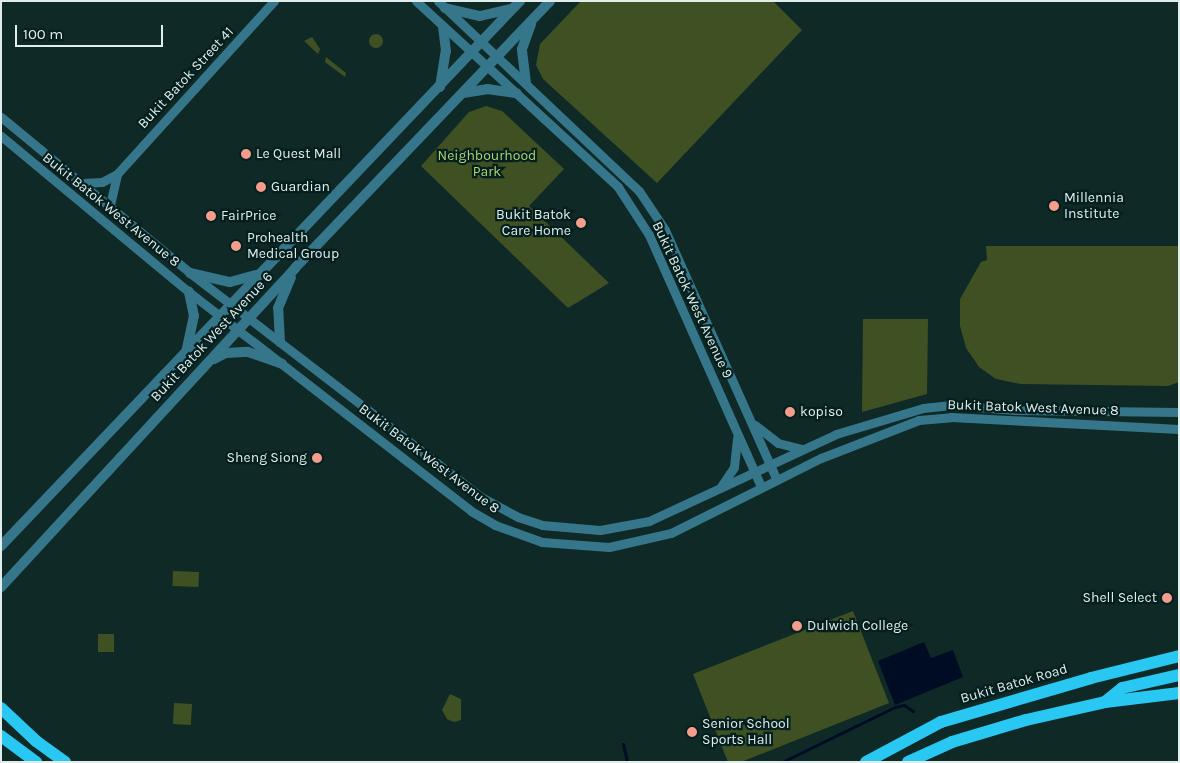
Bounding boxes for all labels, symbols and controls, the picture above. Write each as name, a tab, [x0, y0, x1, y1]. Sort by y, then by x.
scale bar	[18, 15, 165, 47]
street label: Bukit Batok Street 41	[135, 24, 237, 132]
text: 100 m	[23, 25, 63, 43]
place label: Le Quest Mall	[256, 146, 341, 162]
marker: Le Quest Mall	[240, 148, 252, 160]
park label: Neighbourhood Park	[438, 148, 536, 180]
street label: Bukit Batok West Avenue 8	[39, 149, 183, 271]
place label: Guardian	[271, 179, 330, 195]
marker: Guardian	[255, 181, 267, 193]
place label: Millennia Institute	[1064, 190, 1124, 222]
marker: Millennia Institute	[1048, 200, 1060, 212]
place label: Bukit Batok Care Home	[496, 207, 571, 240]
place label: FairPrice	[221, 208, 276, 224]
marker: FairPrice	[205, 210, 217, 222]
marker: Bukit Batok Care Home	[575, 217, 587, 229]
street label: Bukit Batok West Avenue 9	[648, 219, 736, 381]
place label: Prohealth Medical Group	[247, 230, 339, 262]
marker: Prohealth Medical Group	[229, 239, 243, 253]
street label: Bukit Batok West Avenue 6	[148, 269, 276, 405]
street label: Bukit Batok West Avenue 8	[947, 397, 1119, 419]
street label: Bukit Batok West Avenue 8	[355, 401, 503, 517]
place label: kopiso	[800, 404, 843, 420]
marker: kopiso	[784, 406, 796, 418]
place label: Sheng Siong	[227, 450, 307, 466]
marker: Sheng Siong	[311, 452, 323, 464]
place label: Shell Select	[1082, 590, 1157, 606]
marker: Shell Select	[1161, 592, 1173, 604]
place label: Dulwich College	[807, 618, 908, 634]
marker: Dulwich College	[791, 620, 803, 632]
street label: Bukit Batok Road	[959, 661, 1069, 707]
place label: Senior School Sports Hall	[702, 716, 790, 749]
marker: Senior School Sports Hall	[686, 726, 698, 738]

